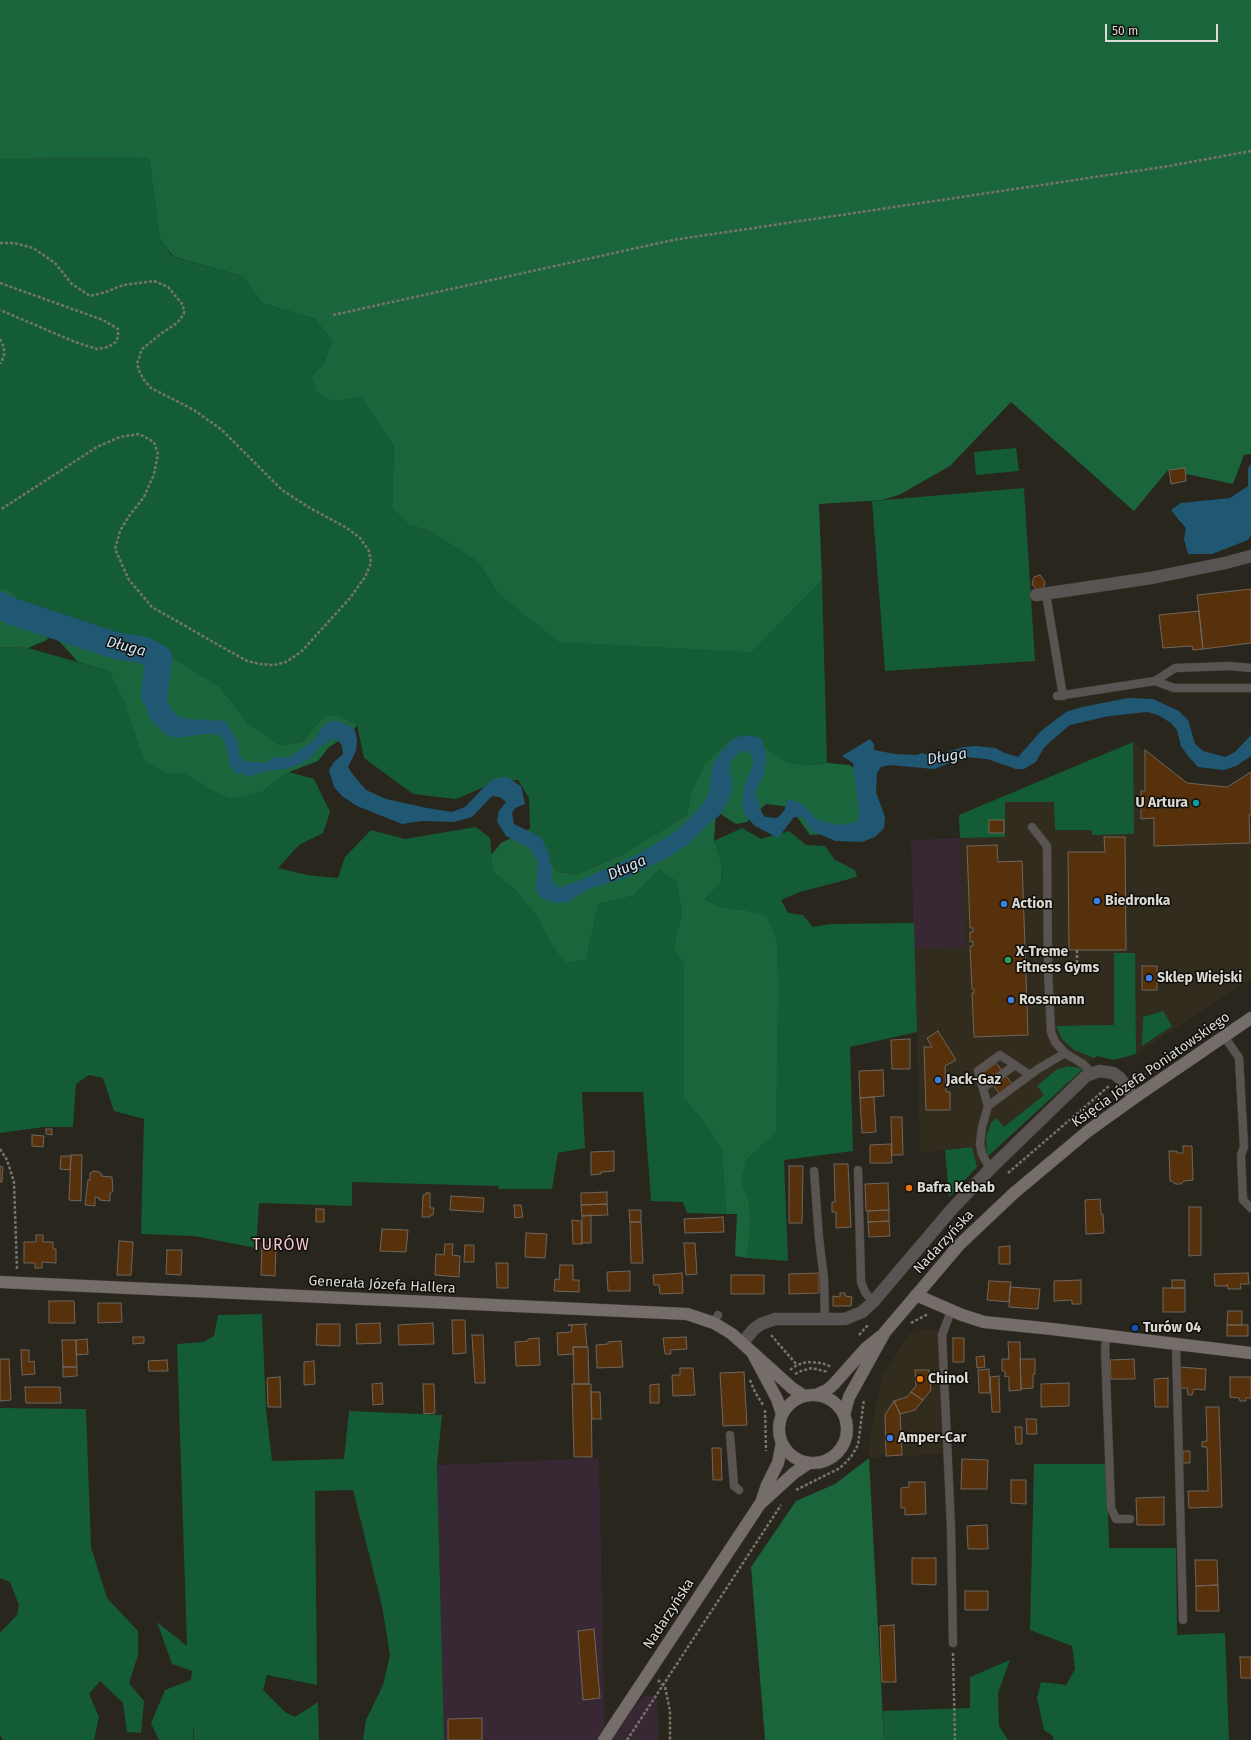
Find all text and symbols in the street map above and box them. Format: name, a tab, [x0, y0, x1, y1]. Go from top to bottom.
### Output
scale bar	[1107, 16, 1220, 42]
text: 50 m	[1112, 24, 1138, 38]
water label: Długa	[104, 633, 148, 661]
water label: Długa	[926, 745, 968, 769]
place label: U Artura	[1135, 795, 1188, 811]
marker: U Artura	[1191, 798, 1201, 808]
water label: Długa	[605, 852, 649, 884]
place label: Biedronka	[1105, 893, 1170, 909]
place label: Action	[1012, 896, 1053, 912]
marker: Biedronka	[1092, 896, 1102, 906]
marker: Action	[999, 899, 1009, 909]
place label: X-Treme Fitness Gyms	[1016, 944, 1099, 976]
marker: X-Treme Fitness Gyms	[1003, 955, 1013, 965]
place label: Sklep Wiejski	[1157, 970, 1242, 986]
marker: Sklep Wiejski	[1144, 973, 1154, 983]
place label: Rossmann	[1019, 992, 1085, 1008]
marker: Rossmann	[1006, 995, 1016, 1005]
street label: Księcia Józefa Poniatowskiego	[1069, 1009, 1233, 1131]
place label: Jack-Gaz	[946, 1072, 1001, 1088]
marker: Jack-Gaz	[933, 1075, 943, 1085]
place label: Bafra Kebab	[917, 1180, 995, 1196]
marker: Bafra Kebab	[904, 1183, 914, 1193]
street label: Nadarzyńska	[910, 1207, 978, 1277]
district label: TURÓW	[252, 1236, 310, 1256]
street label: Generała Józefa Hallera	[308, 1273, 456, 1297]
place label: Turów 04	[1143, 1320, 1201, 1336]
marker: Turów 04	[1130, 1323, 1140, 1333]
place label: Chinol	[928, 1371, 968, 1387]
marker: Chinol	[915, 1374, 925, 1384]
place label: Amper-Car	[898, 1430, 966, 1446]
marker: Amper-Car	[885, 1433, 895, 1443]
street label: Nadarzyńska	[640, 1576, 698, 1652]

